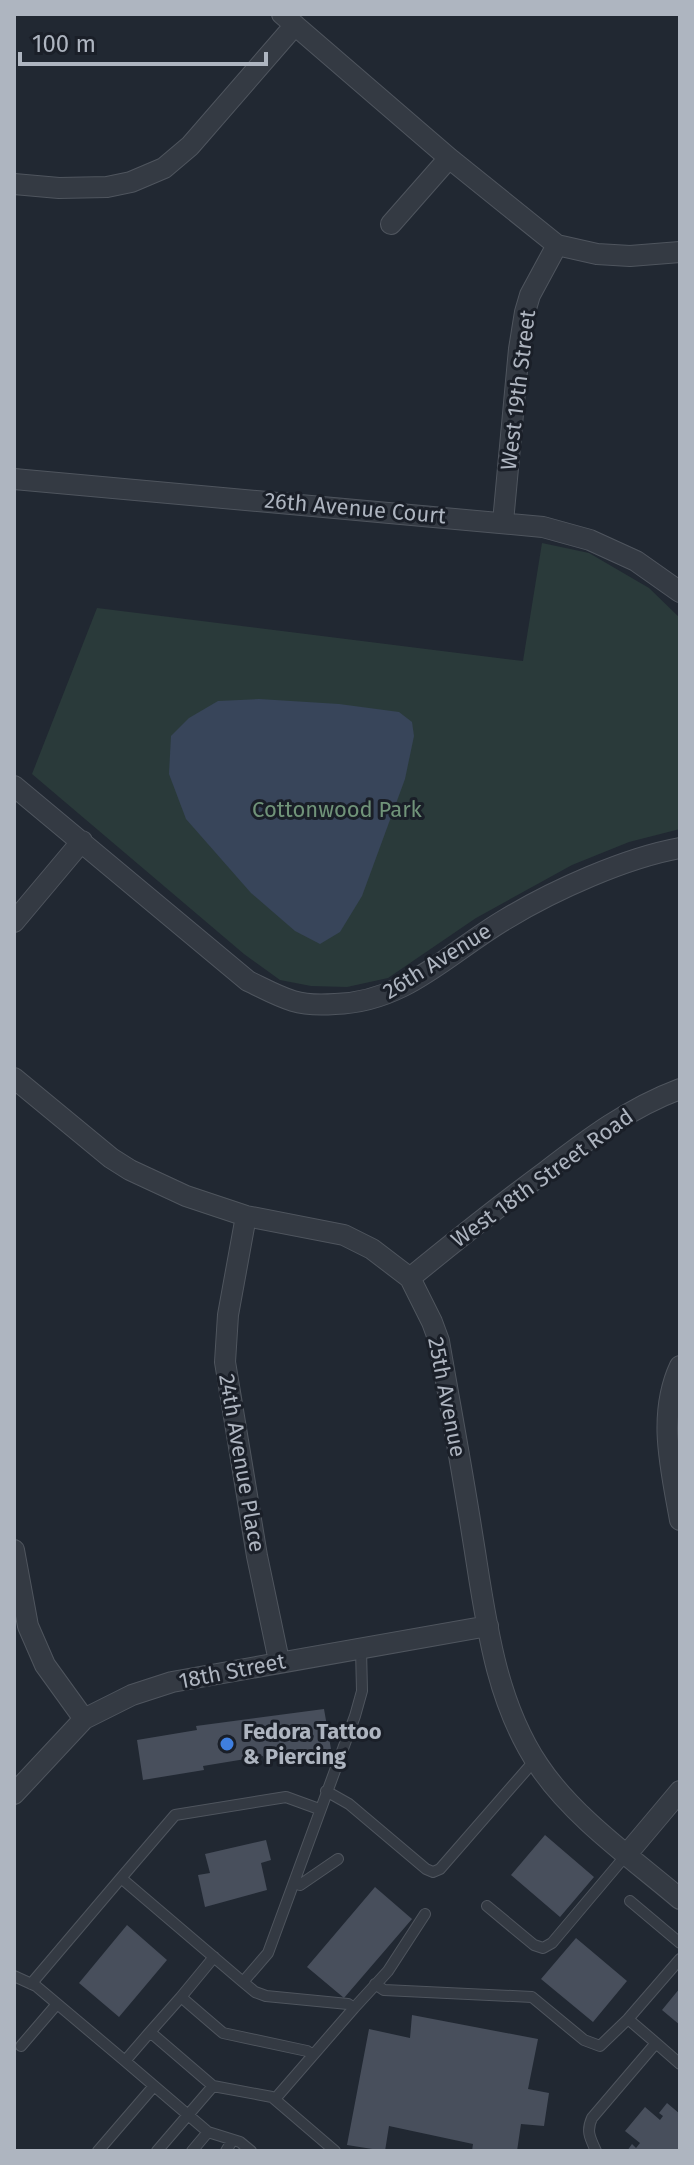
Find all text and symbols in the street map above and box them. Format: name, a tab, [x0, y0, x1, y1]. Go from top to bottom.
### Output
scale bar	[20, 16, 266, 66]
text: 100 m	[32, 30, 96, 58]
street label: West 19th Street	[495, 308, 541, 472]
street label: 26th Avenue Court	[263, 487, 447, 529]
park label: Cottonwood Park	[252, 796, 423, 823]
street label: 26th Avenue	[378, 917, 496, 1005]
street label: West 18th Street Road	[446, 1103, 638, 1253]
street label: 25th Avenue	[422, 1335, 472, 1459]
street label: 24th Avenue Place	[213, 1372, 271, 1554]
street label: 18th Street	[176, 1647, 288, 1695]
place label: Fedora Tattoo & Piercing	[243, 1718, 382, 1770]
marker: Fedora Tattoo & Piercing	[218, 1735, 236, 1753]

